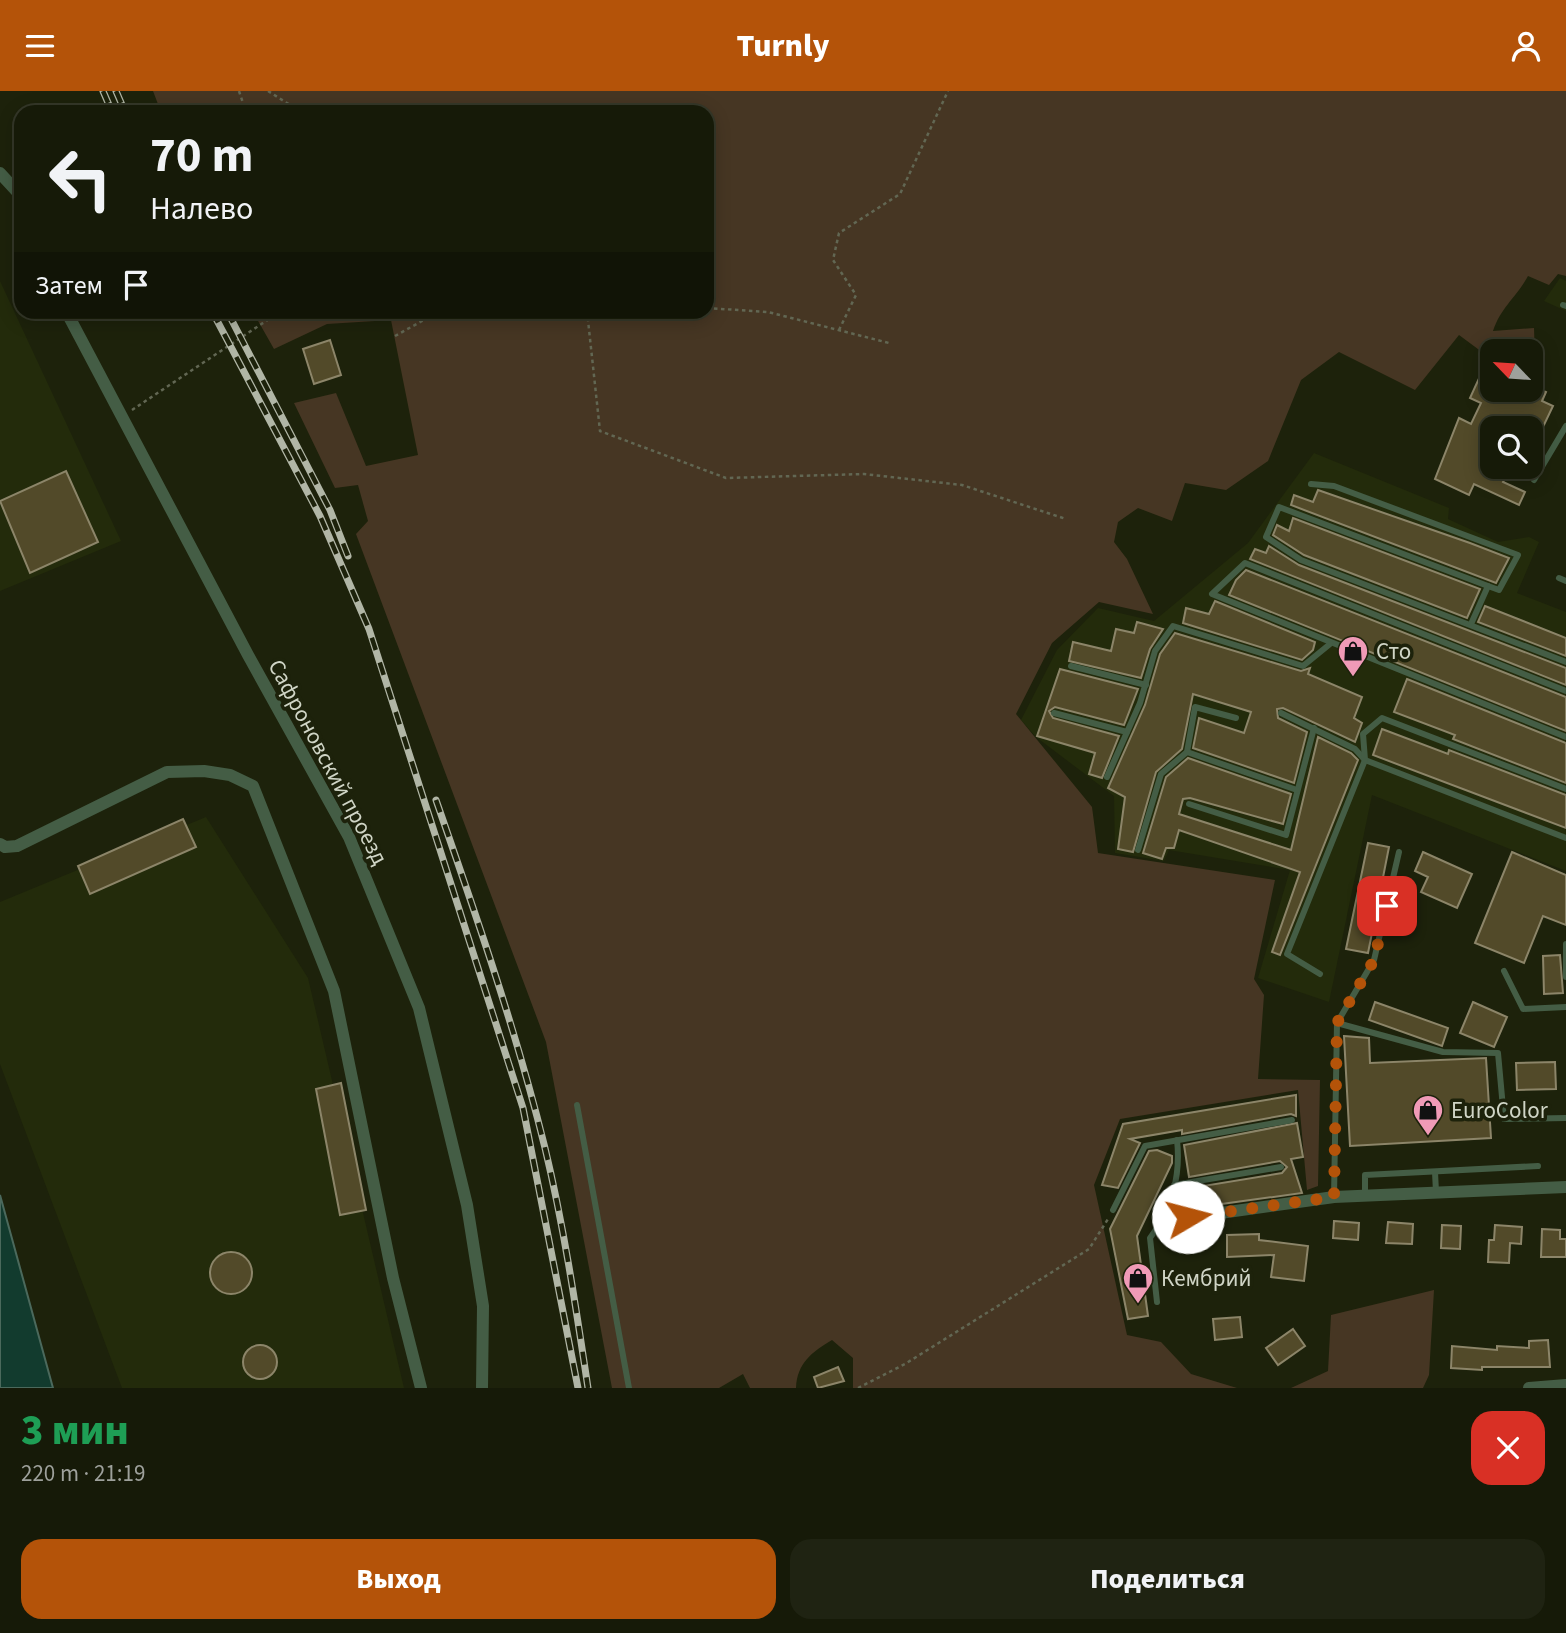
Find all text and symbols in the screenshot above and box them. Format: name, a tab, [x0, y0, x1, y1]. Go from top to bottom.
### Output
text: Turnly	[737, 23, 829, 69]
icon: menu	[21, 27, 59, 65]
icon: person	[1507, 27, 1545, 65]
text: 70 m	[150, 121, 254, 191]
icon: left	[35, 133, 126, 224]
text: Налево	[150, 186, 253, 232]
icon: arrive	[117, 266, 155, 304]
text: Затем	[35, 267, 103, 304]
north arrow	[1480, 339, 1544, 403]
map controls	[1480, 339, 1543, 479]
button: search	[1480, 416, 1543, 479]
shop icon: Сто	[1336, 634, 1370, 678]
place label: Сто	[1376, 635, 1411, 668]
street label: Сафроновский проезд	[260, 653, 396, 871]
pin	[1357, 876, 1417, 936]
icon: arrive	[1368, 887, 1406, 925]
shop icon: EuroColor	[1411, 1093, 1445, 1137]
place label: EuroColor	[1451, 1094, 1549, 1127]
position arrow	[1151, 1180, 1225, 1254]
shop icon: Кембрий	[1121, 1261, 1155, 1305]
place label: Кембрий	[1161, 1262, 1251, 1295]
text: 3 мин	[21, 1401, 129, 1461]
button: close	[1471, 1411, 1545, 1485]
text: 220 m · 21:19	[21, 1457, 145, 1490]
button: Выход	[21, 1539, 776, 1619]
button: Поделиться	[790, 1539, 1545, 1619]

